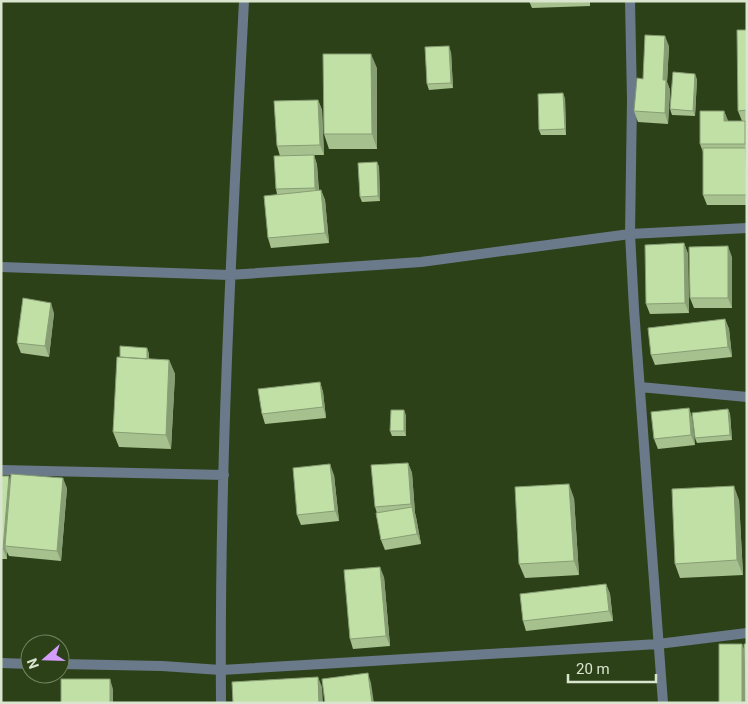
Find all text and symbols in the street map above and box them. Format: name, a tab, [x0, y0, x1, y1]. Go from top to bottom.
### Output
north arrow	[20, 634, 70, 684]
scale bar	[568, 652, 656, 684]
text: N	[24, 656, 42, 671]
text: 20 m	[576, 660, 610, 678]

